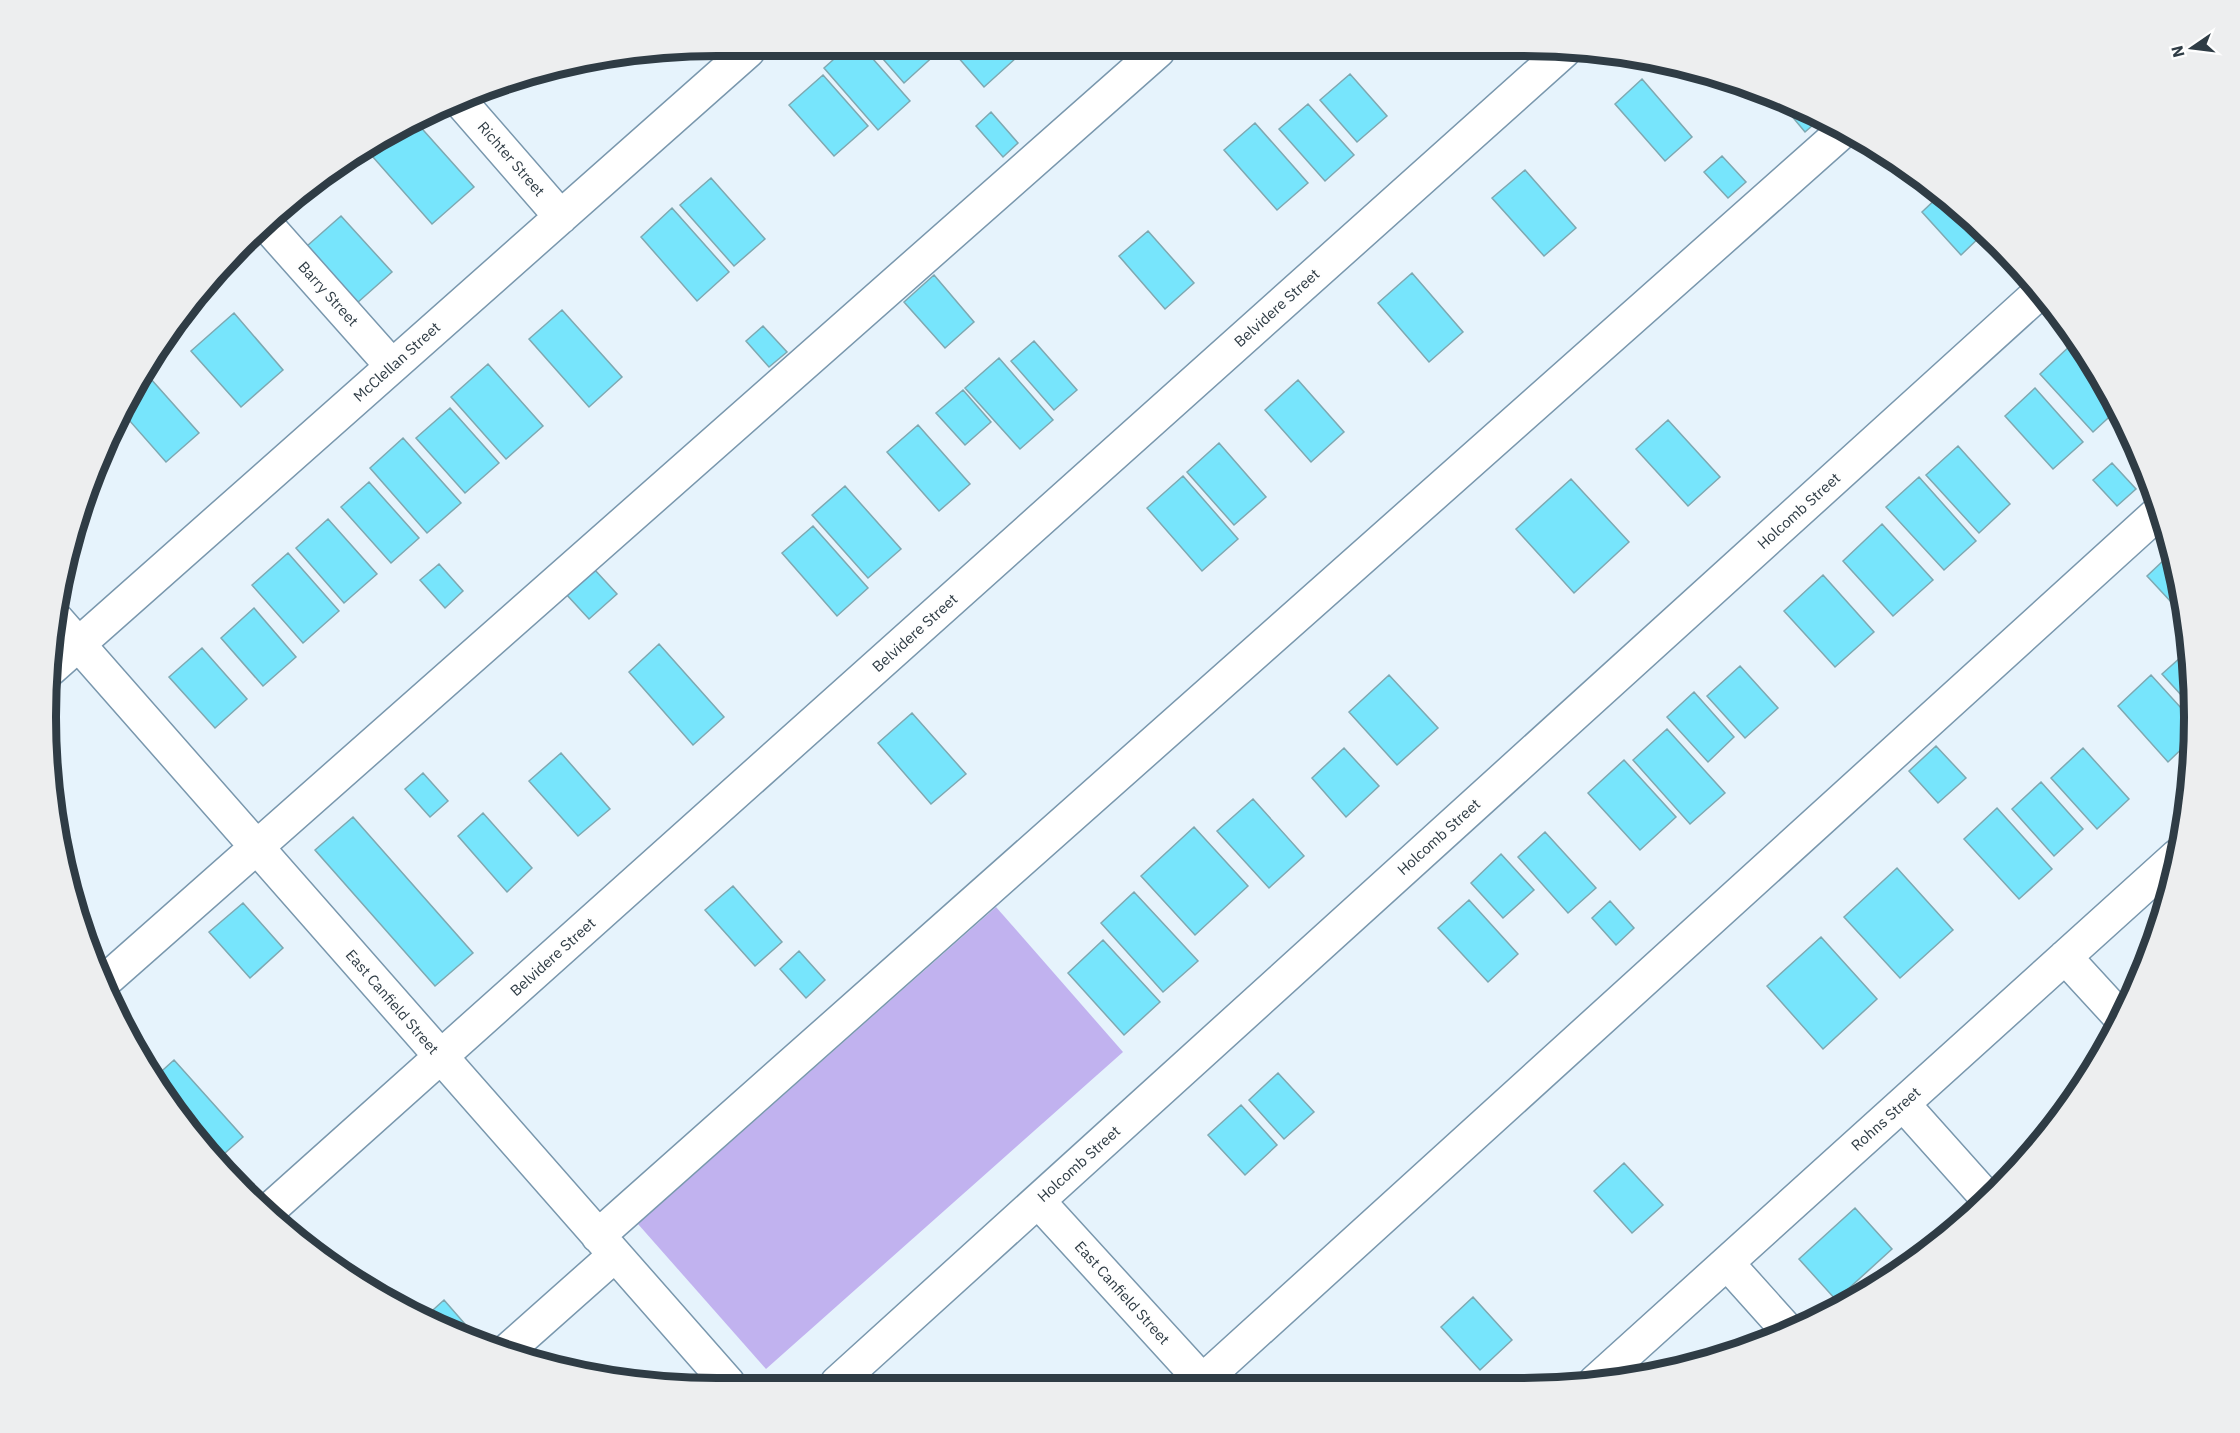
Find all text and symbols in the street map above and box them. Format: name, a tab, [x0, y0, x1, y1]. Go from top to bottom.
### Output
north arrow	[2162, 18, 2222, 78]
text: N	[2166, 44, 2189, 60]
street label: Richter Street	[474, 117, 549, 200]
street label: Barry Street	[294, 257, 363, 330]
street label: Belvidere Street	[1230, 264, 1323, 351]
street label: McClellan Street	[349, 318, 444, 406]
street label: Holcomb Street	[1753, 468, 1844, 553]
street label: Belvidere Street	[868, 589, 961, 676]
street label: Holcomb Street	[1393, 794, 1484, 879]
street label: Belvidere Street	[506, 913, 599, 1000]
street label: East Canfield Street	[342, 945, 443, 1058]
street label: Rohns Street	[1847, 1083, 1924, 1155]
street label: Holcomb Street	[1033, 1121, 1124, 1206]
street label: East Canfield Street	[1071, 1237, 1174, 1348]

